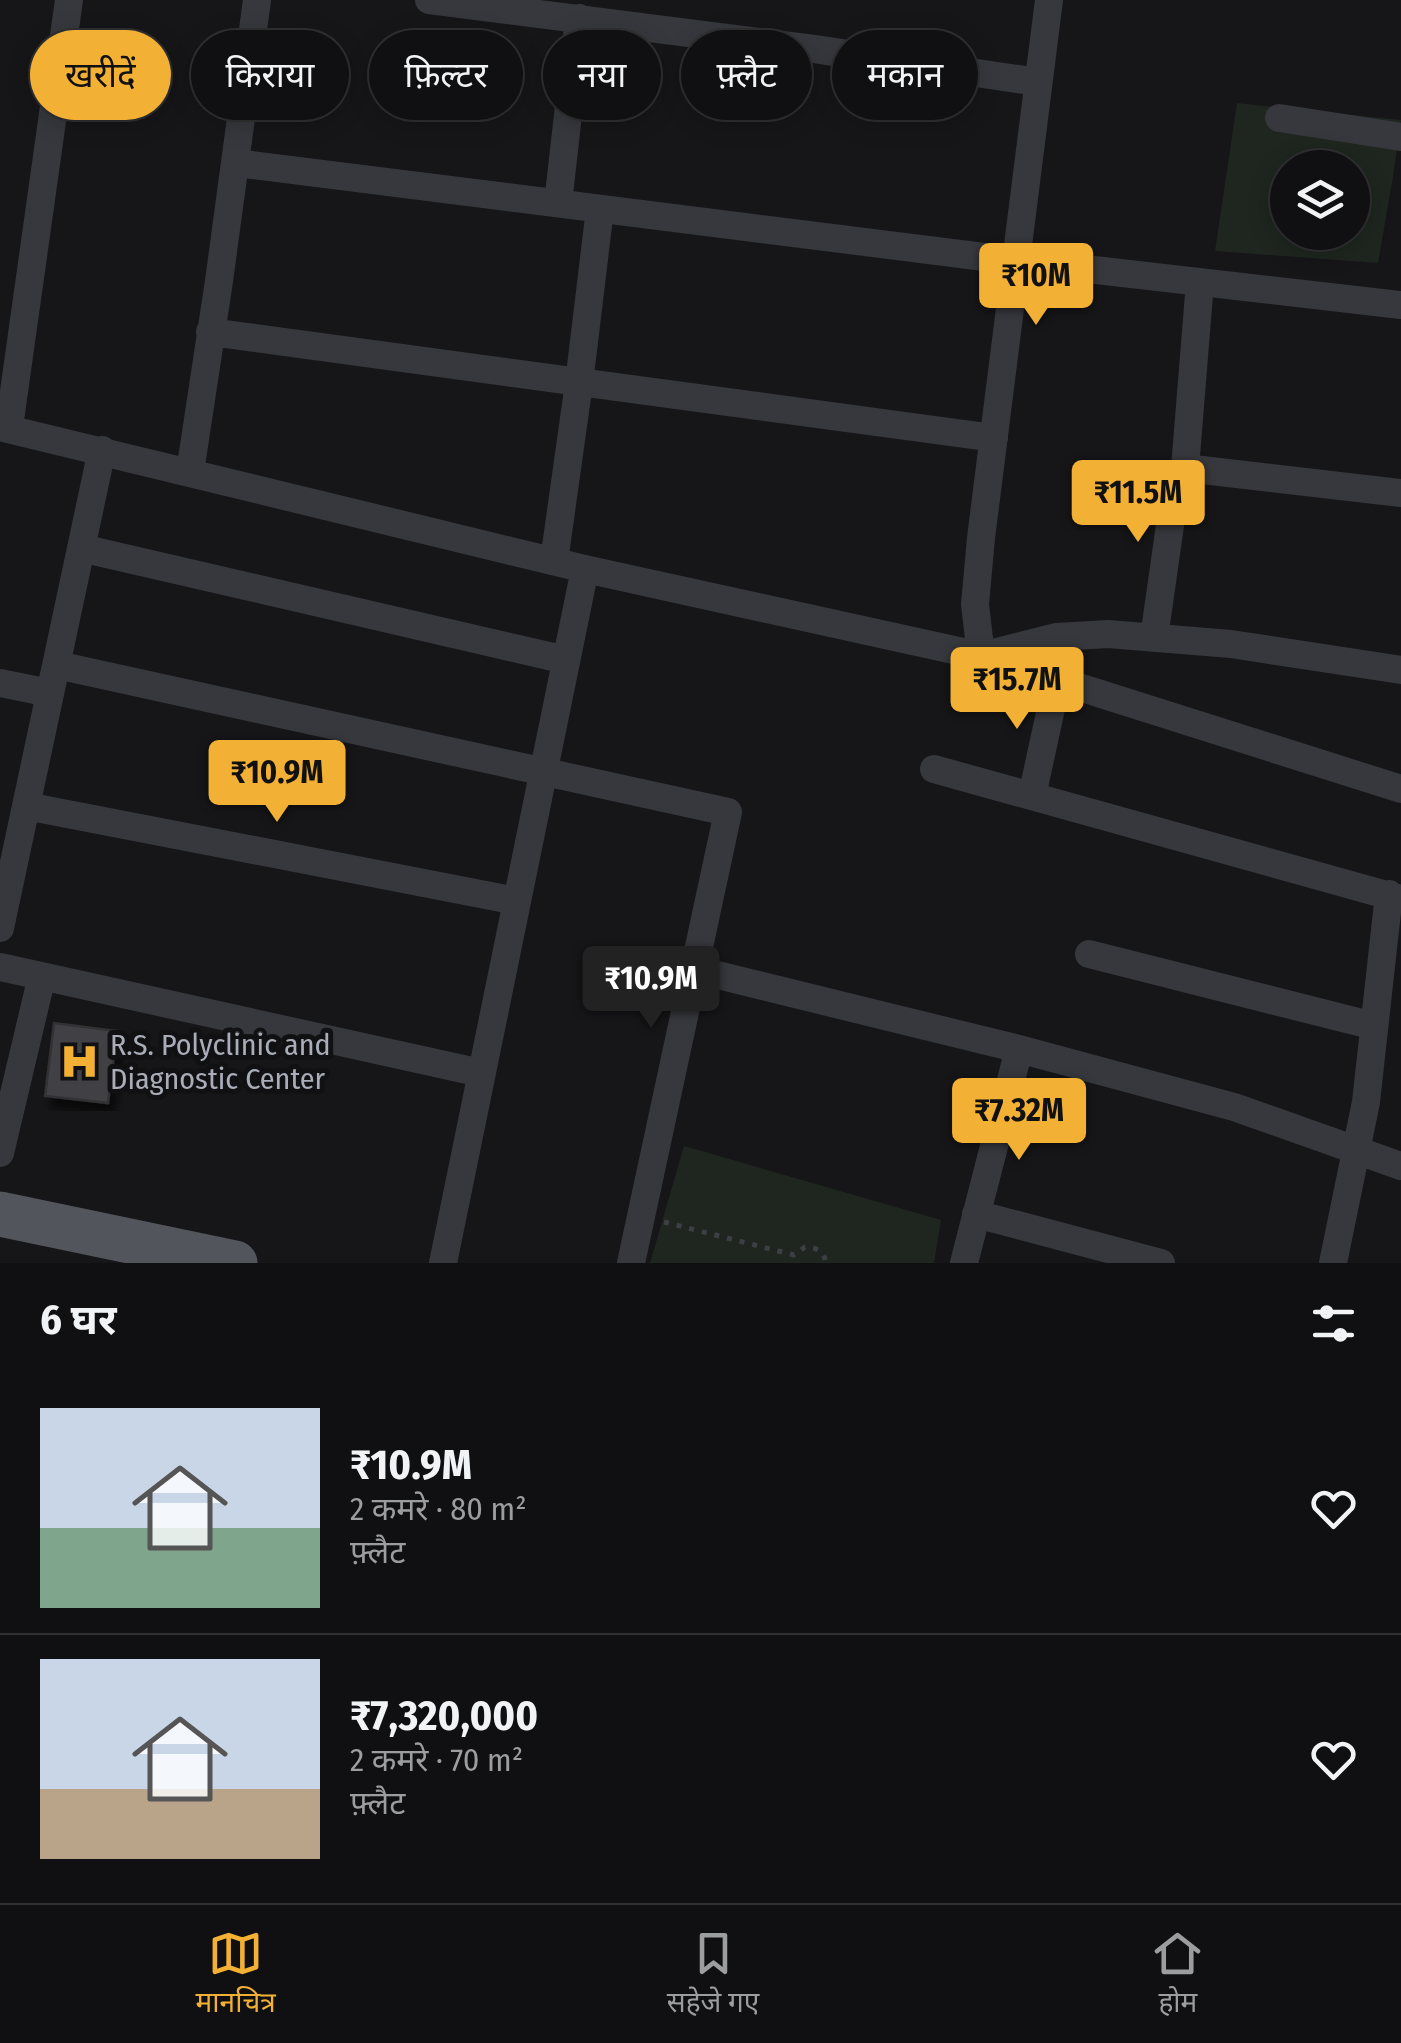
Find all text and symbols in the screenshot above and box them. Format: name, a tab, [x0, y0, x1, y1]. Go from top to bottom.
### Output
chip: खरीदें	[30, 30, 171, 120]
chip: किराया	[191, 30, 349, 120]
chip: फ़िल्टर	[369, 30, 523, 120]
chip: नया	[543, 30, 661, 120]
chip: फ़्लैट	[681, 30, 812, 120]
chip: मकान	[832, 30, 978, 120]
map controls	[1270, 150, 1370, 250]
button: layers	[1270, 150, 1370, 250]
pin: ₹10M	[977, 243, 1095, 328]
text: ₹10M	[1001, 256, 1071, 294]
pin: ₹11.5M	[1057, 460, 1219, 545]
text: ₹11.5M	[1094, 473, 1182, 511]
pin: ₹15.7M	[936, 647, 1098, 732]
text: ₹15.7M	[973, 660, 1061, 698]
pin: ₹10.9M	[196, 740, 358, 825]
text: ₹10.9M	[231, 753, 323, 791]
pin: ₹10.9M	[570, 946, 732, 1031]
text: ₹10.9M	[605, 959, 697, 997]
place label: R.S. Polyclinic and Diagnostic Center	[110, 1027, 331, 1097]
hospital icon: R.S. Polyclinic and Diagnostic Center	[59, 1041, 101, 1083]
pin: ₹7.32M	[938, 1078, 1100, 1163]
text: ₹7.32M	[974, 1091, 1064, 1129]
text: 6 घर	[40, 1295, 116, 1345]
icon: filters	[1306, 1296, 1361, 1351]
text: ₹10.9M	[350, 1440, 472, 1490]
icon: home	[120, 1448, 240, 1568]
icon: heart	[1306, 1481, 1361, 1536]
text: 2 कमरे · 80 m²	[350, 1490, 526, 1528]
text: फ़्लैट	[350, 1533, 405, 1571]
text: ₹7,320,000	[350, 1691, 538, 1741]
icon: home	[120, 1699, 240, 1819]
icon: heart	[1306, 1732, 1361, 1787]
text: 2 कमरे · 70 m²	[350, 1741, 523, 1779]
text: फ़्लैट	[350, 1784, 405, 1822]
tab: मानचित्र	[196, 1926, 276, 2023]
tab: सहेजे गए	[667, 1926, 759, 2023]
tab: होम	[1150, 1926, 1205, 2023]

